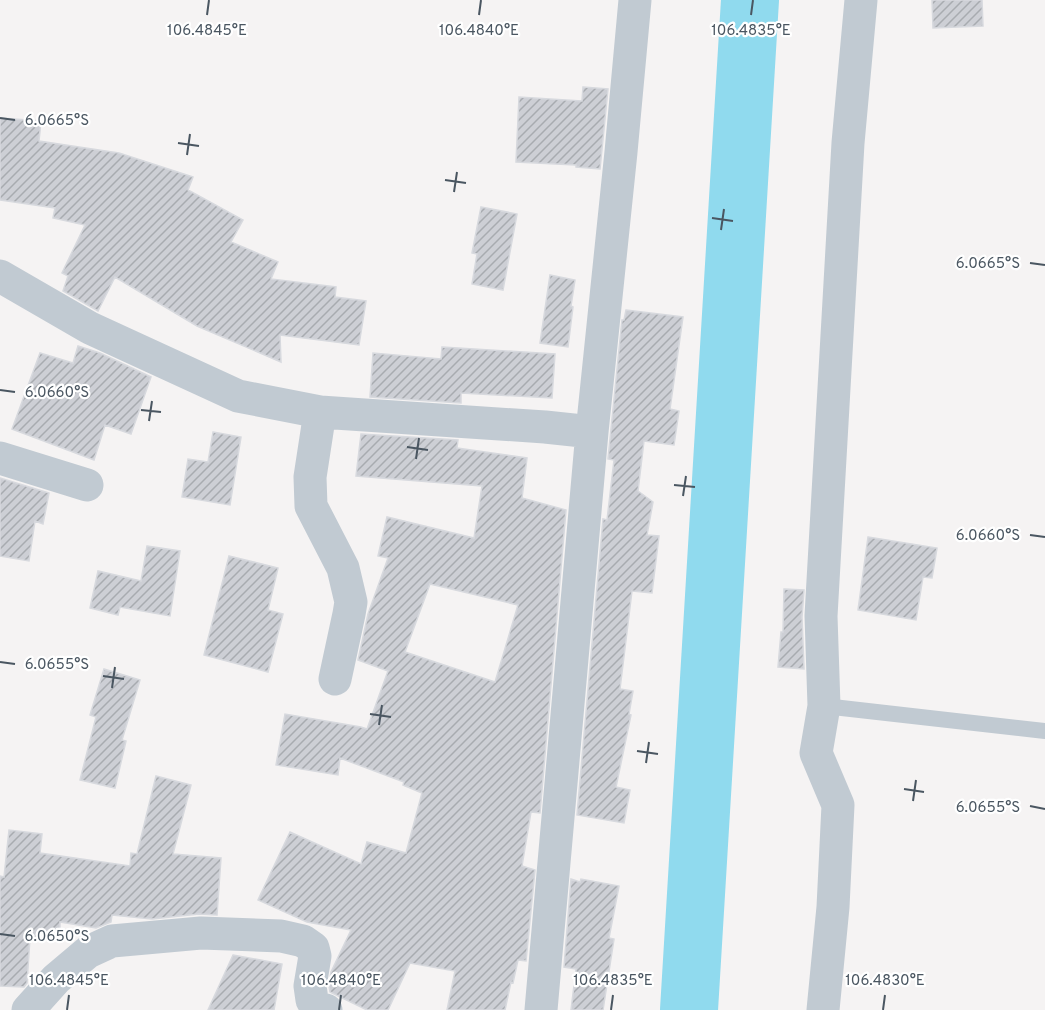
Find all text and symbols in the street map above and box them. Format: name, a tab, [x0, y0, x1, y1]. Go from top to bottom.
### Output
text: 106.4845°E	[167, 22, 247, 41]
text: 106.4840°E	[439, 22, 519, 41]
text: 106.4835°E	[711, 22, 791, 41]
text: 6.0665°S	[25, 112, 89, 131]
text: 6.0665°S	[956, 255, 1020, 274]
text: 6.0660°S	[25, 384, 89, 403]
text: 6.0660°S	[956, 527, 1020, 546]
text: 6.0655°S	[25, 656, 89, 675]
text: 6.0655°S	[956, 799, 1020, 818]
text: 6.0650°S	[25, 928, 89, 947]
text: 106.4845°E	[29, 972, 109, 991]
text: 106.4840°E	[301, 972, 381, 991]
text: 106.4835°E	[573, 972, 653, 991]
text: 106.4830°E	[845, 972, 925, 991]

